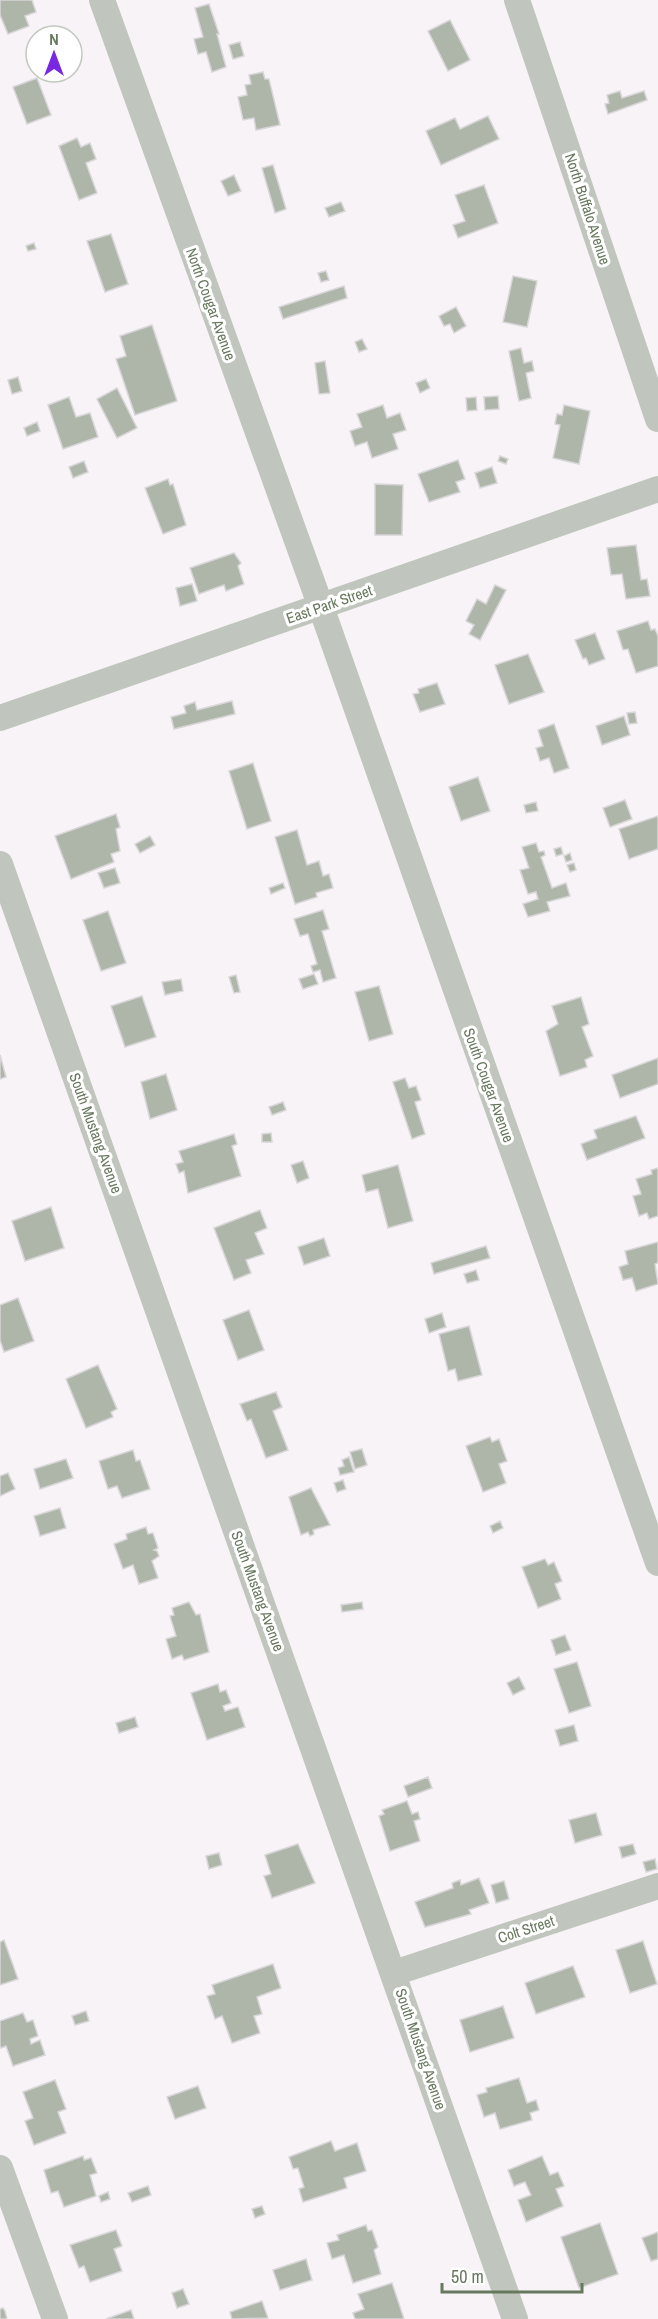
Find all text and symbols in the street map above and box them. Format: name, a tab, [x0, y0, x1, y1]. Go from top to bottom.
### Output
north arrow	[24, 24, 84, 84]
text: N	[49, 28, 59, 50]
street label: North Buffalo Avenue	[560, 151, 616, 267]
street label: North Cougar Avenue	[181, 245, 241, 363]
street label: East Park Street	[283, 579, 375, 629]
street label: South Cougar Avenue	[459, 1025, 519, 1145]
street label: South Mustang Avenue	[64, 1070, 128, 1196]
street label: South Mustang Avenue	[226, 1528, 290, 1654]
street label: Colt Street	[495, 1910, 557, 1948]
street label: South Mustang Avenue	[390, 1986, 452, 2113]
scale bar	[442, 2256, 582, 2294]
text: 50 m	[451, 2264, 484, 2289]

